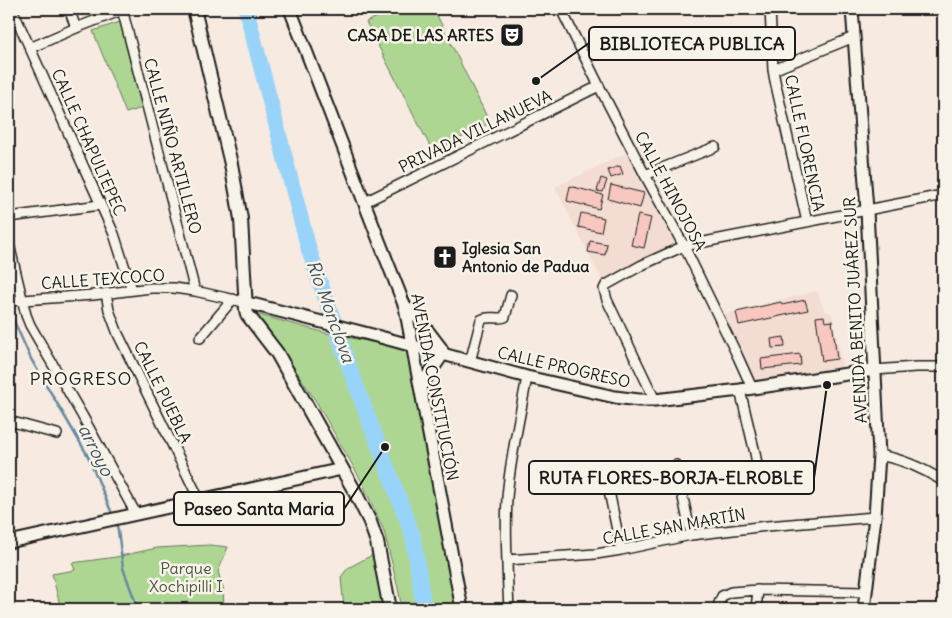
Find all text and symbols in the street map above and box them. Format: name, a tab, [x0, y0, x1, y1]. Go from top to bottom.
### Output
theatre icon: CASA DE LAS ARTES	[499, 22, 525, 48]
place label: CASA DE LAS ARTES	[347, 25, 494, 45]
callout: BIBLIOTECA PUBLICA	[589, 27, 795, 60]
text: BIBLIOTECA PUBLICA	[599, 32, 785, 55]
street label: CALLE NIÑO ARTILLERO	[140, 56, 206, 236]
street label: CALLE CHAPULTEPEC	[48, 66, 130, 218]
street label: CALLE FLORENCIA	[781, 73, 829, 213]
street label: PRIVADA VILLANUEVA	[395, 85, 555, 177]
street label: CALLE HINOJOSA	[631, 128, 711, 254]
street label: AVENIDA BENITO JUÁREZ SUR	[839, 196, 871, 424]
place label: Iglesia San Antonio de Padua	[462, 238, 589, 276]
church icon: Iglesia San Antonio de Padua	[432, 244, 458, 270]
water label: Rio Monclova	[302, 257, 361, 367]
street label: CALLE TEXCOCO	[40, 265, 166, 293]
street label: AVENIDA CONSTITUCIÓN	[407, 292, 463, 482]
street label: CALLE PUEBLA	[130, 338, 196, 446]
street label: CALLE PROGRESO	[496, 342, 632, 392]
district label: PROGRESO	[30, 367, 132, 390]
water label: arroyo	[73, 420, 119, 481]
callout: RUTA FLORES-BORJA-ELROBLE	[529, 461, 814, 494]
text: RUTA FLORES-BORJA-ELROBLE	[539, 466, 804, 489]
callout: Paseo Santa Maria	[174, 492, 344, 525]
text: Paseo Santa Maria	[184, 497, 334, 520]
street label: CALLE SAN MARTÍN	[601, 504, 747, 548]
park label: Parque Xochipilli I	[149, 558, 223, 596]

